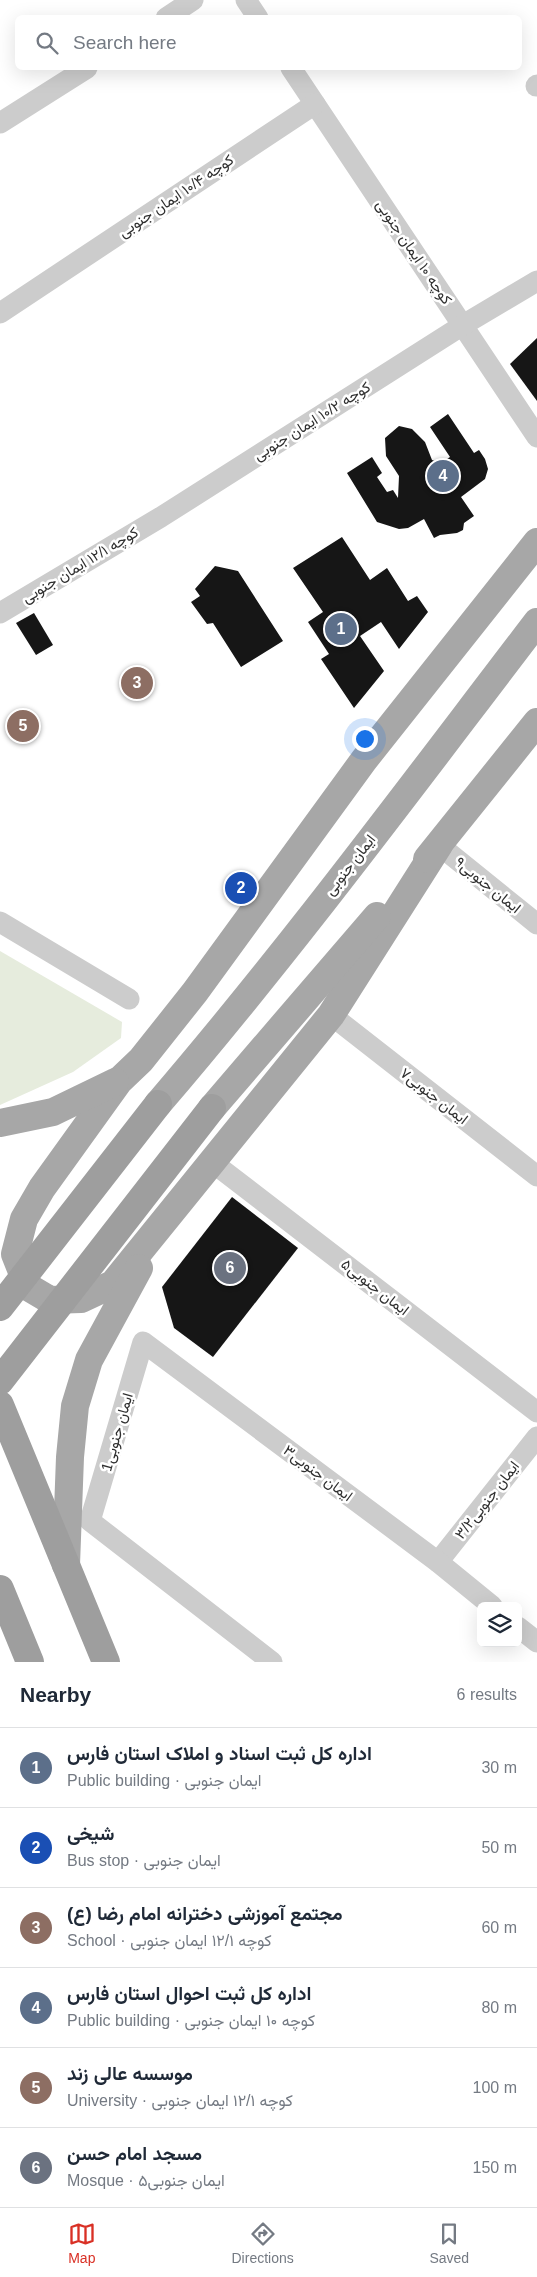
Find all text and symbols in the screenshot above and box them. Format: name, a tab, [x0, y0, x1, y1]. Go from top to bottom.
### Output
search box	[15, 15, 522, 70]
icon: search	[33, 29, 61, 57]
text: Search here	[73, 32, 177, 53]
street label: کوچه ۱۰/۴ ایمان جنوبی	[115, 151, 238, 242]
street label: کوچه ۱۰ ایمان جنوبی	[371, 196, 456, 309]
street label: کوچه ۱۰/۲ ایمان جنوبی	[250, 378, 375, 465]
pin: 4	[427, 457, 459, 495]
street label: کوچه ۱۲/۱ ایمان جنوبی	[19, 523, 142, 608]
pin: 1	[325, 610, 357, 648]
pin: 3	[121, 664, 153, 702]
pin: 5	[7, 707, 39, 745]
your location	[352, 726, 378, 752]
street label: ایمان جنوبی	[321, 831, 380, 900]
street label: ایمان جنوبی۹	[451, 853, 525, 918]
pin: 2	[225, 869, 257, 907]
street label: ایمان جنوبی۷	[396, 1064, 472, 1129]
pin: 6	[214, 1249, 246, 1287]
street label: ایمان جنوبی۵	[337, 1255, 413, 1320]
street label: 1ایمان جنوبی	[97, 1391, 138, 1474]
street label: ایمان جنوبی۳	[279, 1441, 356, 1506]
street label: ایمان جنوبی۳/۲	[451, 1457, 524, 1543]
map controls	[477, 1602, 522, 1647]
button: layers	[477, 1602, 522, 1647]
text: Nearby	[20, 1683, 91, 1706]
text: 6 results	[457, 1686, 517, 1703]
text: اداره کل ثبت اسناد و املاک استان فارس	[67, 1743, 372, 1764]
text: 1	[32, 1759, 40, 1776]
text: 30 m	[481, 1759, 517, 1776]
text: Public building · ایمان جنوبی	[67, 1772, 262, 1789]
text: شیخی	[67, 1823, 115, 1844]
text: 2	[32, 1839, 40, 1856]
text: 50 m	[481, 1839, 517, 1856]
text: Bus stop · ایمان جنوبی	[67, 1852, 221, 1869]
text: مجتمع آموزشی دخترانه امام رضا (ع)	[67, 1903, 343, 1924]
text: 3	[32, 1919, 40, 1936]
text: 60 m	[481, 1919, 517, 1936]
text: School · کوچه ۱۲/۱ ایمان جنوبی	[67, 1932, 271, 1949]
text: اداره کل ثبت احوال استان فارس	[67, 1983, 311, 2004]
text: 4	[32, 1999, 40, 2016]
text: 80 m	[481, 1999, 517, 2016]
text: Public building · کوچه ۱۰ ایمان جنوبی	[67, 2012, 315, 2029]
text: موسسه عالی زند	[67, 2063, 193, 2084]
text: 5	[32, 2079, 40, 2096]
text: 100 m	[473, 2079, 517, 2096]
text: University · کوچه ۱۲/۱ ایمان جنوبی	[67, 2092, 293, 2109]
text: مسجد امام حسن	[67, 2143, 202, 2164]
text: 6	[32, 2159, 40, 2176]
text: 150 m	[473, 2159, 517, 2176]
text: Mosque · ایمان جنوبی۵	[67, 2172, 225, 2189]
tab: Map	[68, 2220, 96, 2266]
tab: Directions	[232, 2220, 294, 2266]
tab: Saved	[429, 2220, 469, 2266]

